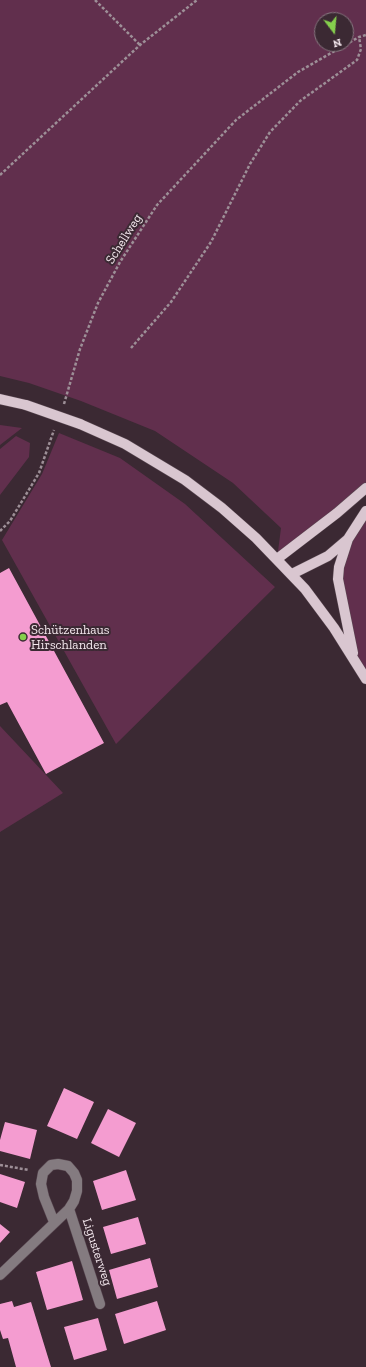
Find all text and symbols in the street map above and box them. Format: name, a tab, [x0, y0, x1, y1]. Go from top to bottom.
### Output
north arrow	[314, 12, 354, 52]
text: N	[331, 36, 343, 50]
street label: Schellweg	[103, 211, 145, 267]
place label: Schützenhaus Hirschlanden	[31, 622, 109, 653]
marker: Schützenhaus Hirschlanden	[18, 632, 28, 642]
street label: Ligusterweg	[79, 1216, 115, 1288]

